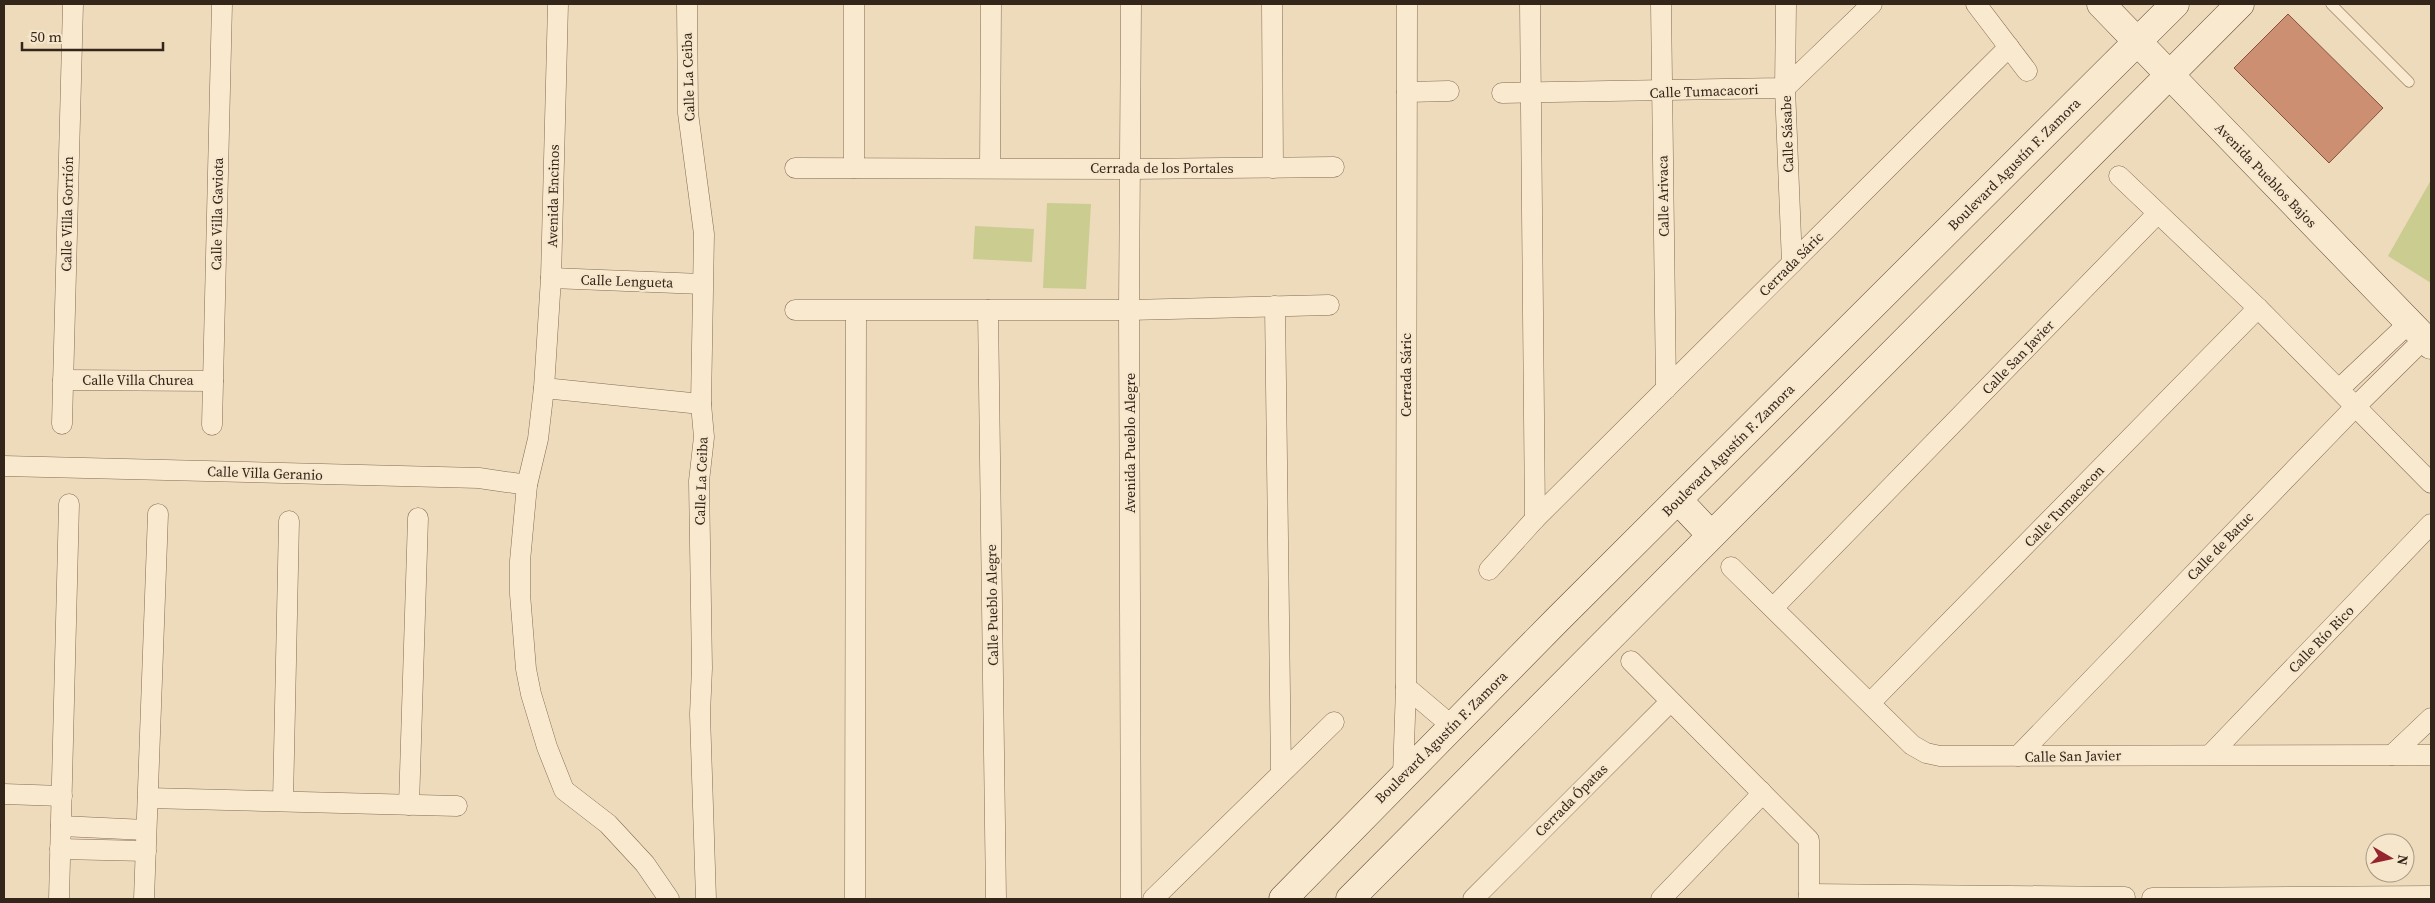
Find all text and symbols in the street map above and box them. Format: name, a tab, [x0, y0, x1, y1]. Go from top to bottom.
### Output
scale bar	[22, 20, 164, 52]
text: 50 m	[30, 26, 62, 47]
street label: Calle La Ceiba	[676, 31, 700, 122]
street label: Calle Tumacacori	[1649, 79, 1759, 103]
street label: Boulevard Agustín F. Zamora	[1943, 93, 2085, 235]
street label: Calle Sásabe	[1776, 95, 1798, 173]
street label: Avenida Pueblos Bajos	[2210, 118, 2322, 232]
street label: Avenida Encinos	[542, 144, 564, 248]
street label: Calle Arivaca	[1652, 154, 1674, 237]
street label: Calle Villa Gorrión	[56, 156, 78, 272]
street label: Calle Villa Gaviota	[206, 157, 228, 271]
street label: Cerrada de los Portales	[1090, 158, 1234, 178]
street label: Cerrada Sáric	[1754, 227, 1828, 301]
street label: Calle Lengueta	[580, 269, 675, 293]
street label: Calle San Javier	[1977, 315, 2059, 399]
street label: Cerrada Sáric	[1396, 333, 1416, 417]
street label: Calle Villa Churea	[82, 370, 195, 390]
street label: Avenida Pueblo Alegre	[1120, 373, 1140, 513]
street label: Boulevard Agustín F. Zamora	[1657, 379, 1799, 521]
street label: Calle La Ceiba	[689, 435, 713, 526]
street label: Calle Tumacacon	[2019, 460, 2109, 552]
street label: Calle Villa Geranio	[207, 461, 324, 485]
street label: Calle de Batuc	[2182, 507, 2258, 585]
street label: Calle Pueblo Alegre	[981, 544, 1003, 666]
street label: Calle Río Rico	[2284, 601, 2359, 677]
street label: Boulevard Agustín F. Zamora	[1370, 666, 1512, 808]
street label: Calle San Javier	[2024, 745, 2122, 767]
street label: Cerrada Ópatas	[1530, 759, 1612, 841]
north arrow	[2365, 833, 2415, 883]
text: N	[2392, 853, 2414, 867]

